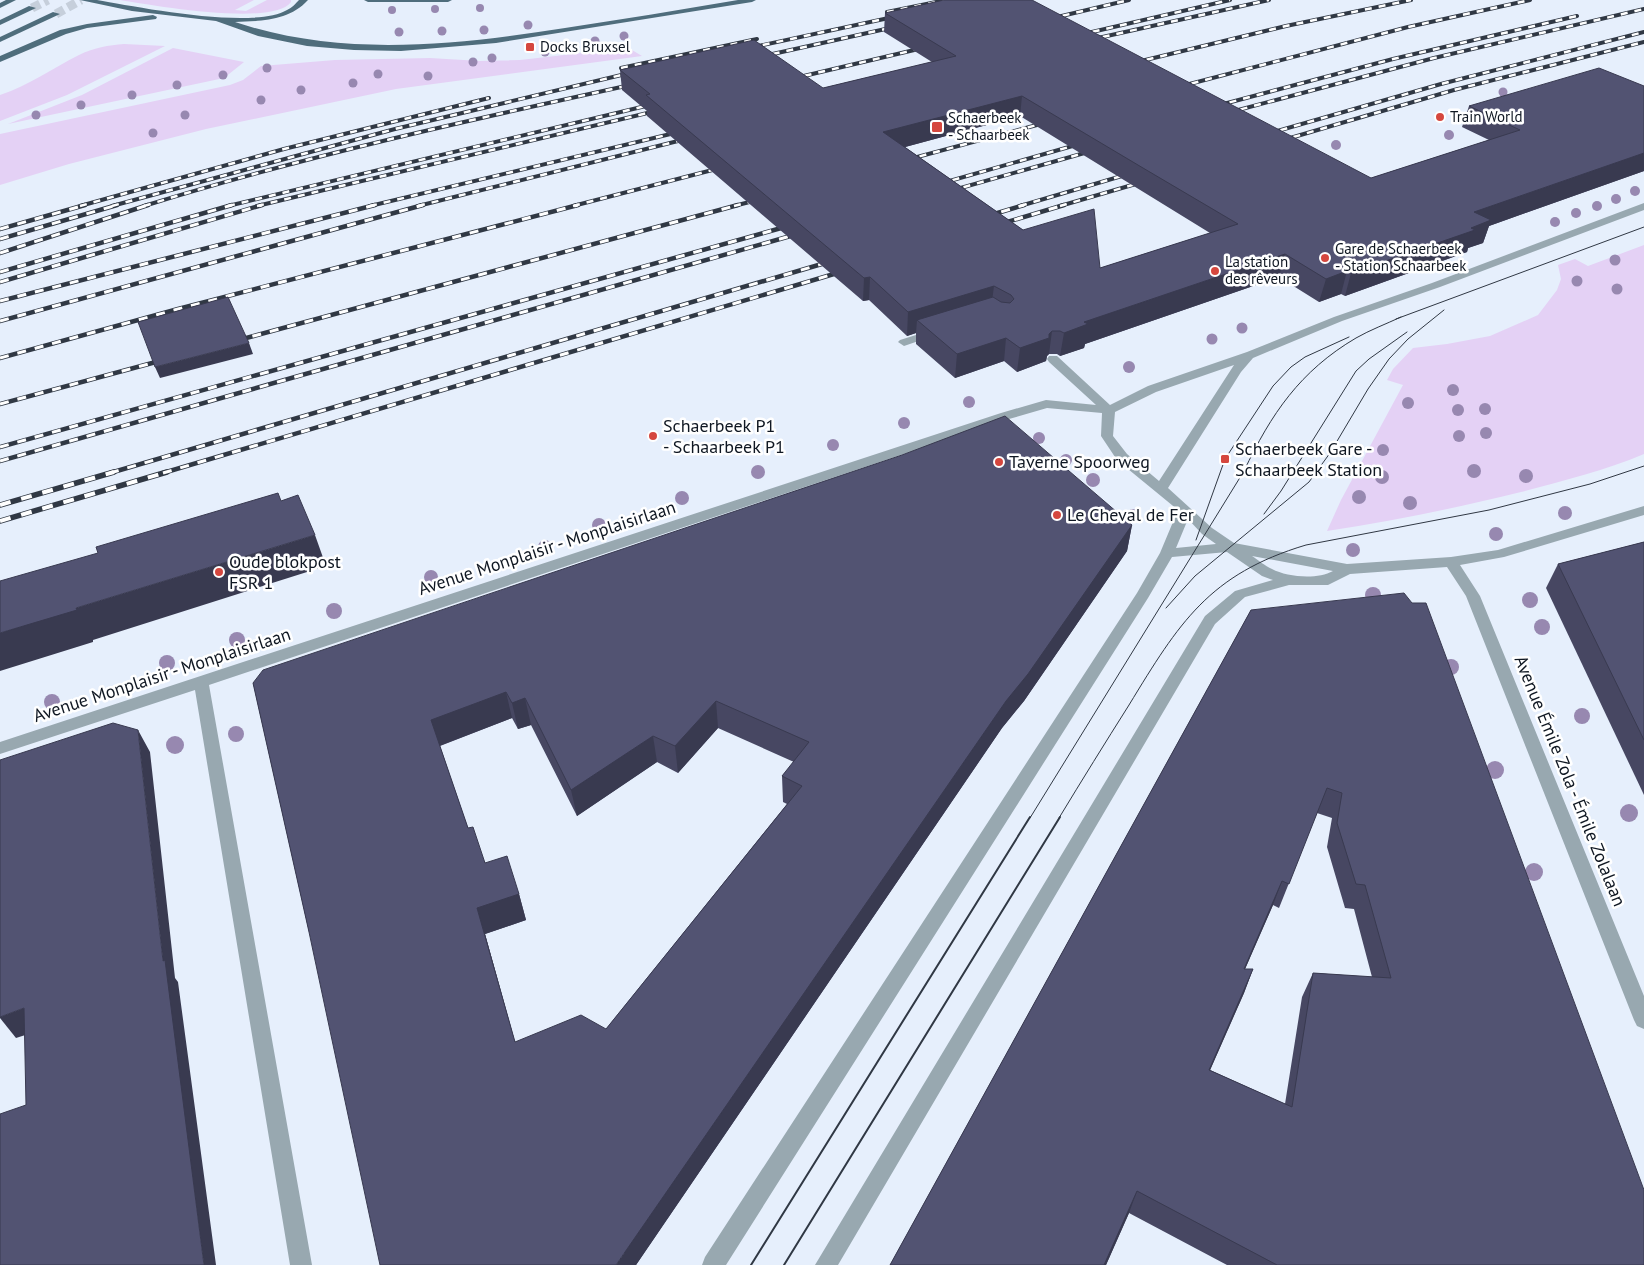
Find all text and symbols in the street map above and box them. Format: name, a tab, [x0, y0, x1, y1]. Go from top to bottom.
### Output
place label: Docks Bruxsel	[540, 37, 631, 56]
marker: Docks Bruxsel	[524, 41, 536, 53]
place label: Train World	[1450, 107, 1523, 126]
place label: Schaerbeek - Schaarbeek	[948, 108, 1030, 144]
marker: Train World	[1434, 111, 1446, 123]
marker: Schaerbeek - Schaarbeek	[930, 120, 944, 134]
place label: Gare de Schaerbeek - Station Schaarbeek	[1335, 239, 1467, 275]
place label: La station des rêveurs	[1225, 252, 1298, 288]
marker: Gare de Schaerbeek - Station Schaarbeek	[1319, 252, 1331, 264]
marker: La station des rêveurs	[1209, 265, 1221, 277]
place label: Schaerbeek P1 - Schaarbeek P1	[663, 414, 785, 458]
marker: Schaerbeek P1 - Schaarbeek P1	[647, 430, 659, 442]
place label: Schaerbeek Gare - Schaarbeek Station	[1235, 437, 1382, 481]
place label: Taverne Spoorweg	[1009, 450, 1150, 473]
marker: Schaerbeek Gare - Schaarbeek Station	[1219, 453, 1231, 465]
marker: Taverne Spoorweg	[993, 456, 1005, 468]
street label: Avenue Monplaisir - Monplaisirlaan	[415, 495, 678, 600]
place label: Le Cheval de Fer	[1067, 503, 1194, 526]
marker: Le Cheval de Fer	[1051, 509, 1063, 521]
place label: Oude blokpost FSR 1	[229, 550, 341, 594]
marker: Oude blokpost FSR 1	[213, 566, 225, 578]
street label: Avenue Monplaisir - Monplaisirlaan	[30, 622, 293, 727]
street label: Avenue Émile Zola - Émile Zolalaan	[1510, 652, 1631, 910]

